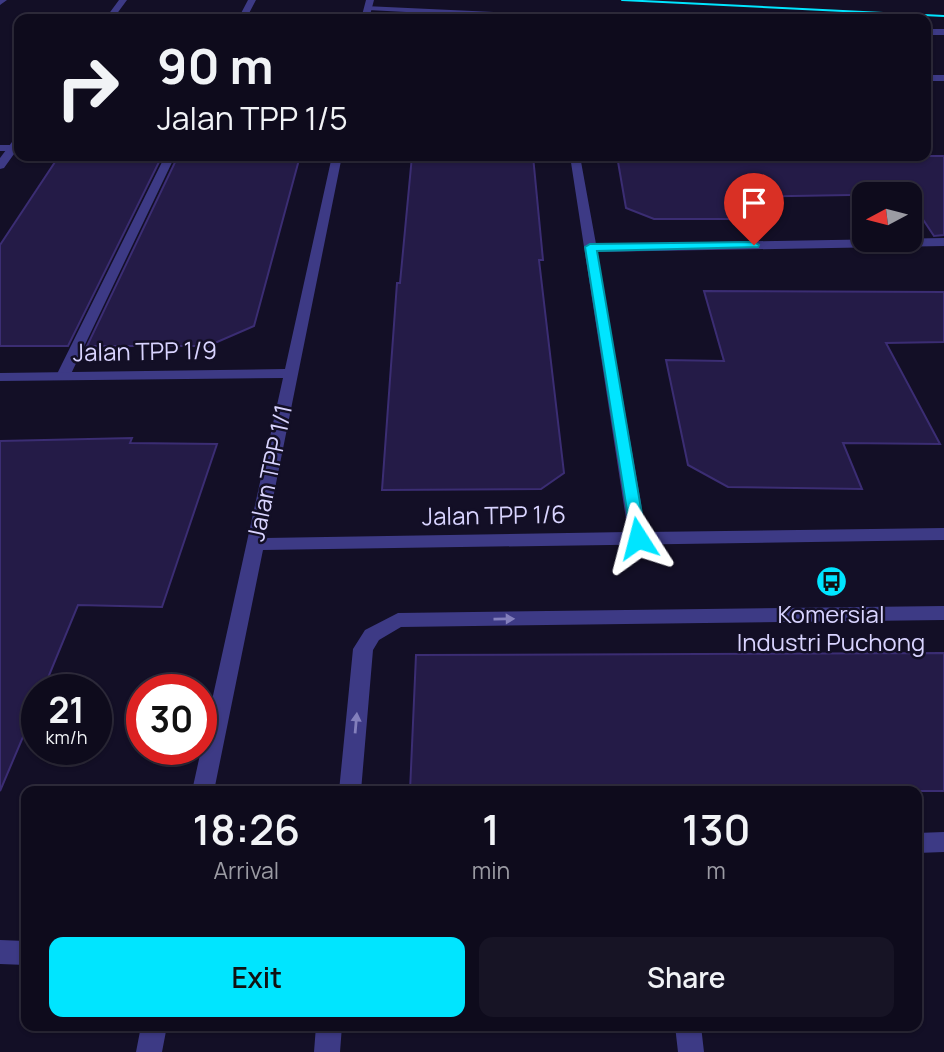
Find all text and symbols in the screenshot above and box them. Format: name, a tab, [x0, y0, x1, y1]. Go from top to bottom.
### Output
text: 90 m	[157, 32, 274, 99]
icon: right	[42, 42, 133, 133]
text: Jalan TPP 1/5	[157, 96, 348, 140]
pin	[724, 173, 784, 245]
north arrow	[852, 182, 922, 252]
map controls	[852, 182, 922, 252]
icon: arrive	[735, 184, 773, 222]
street label: Jalan TPP 1/9	[73, 333, 217, 368]
street label: Jalan TPP 1/1	[238, 401, 299, 544]
street label: Jalan TPP 1/6	[422, 497, 566, 532]
position arrow	[601, 501, 675, 575]
bus stop icon: Komersial Industri Puchong	[814, 564, 848, 598]
place label: Komersial Industri Puchong	[737, 597, 925, 658]
one-way arrow	[494, 613, 516, 625]
speed limit sign: 30	[126, 674, 217, 765]
text: 21	[48, 686, 85, 734]
one-way arrow	[351, 712, 362, 734]
text: km/h	[46, 725, 87, 749]
text: 18:26	[193, 800, 300, 858]
text: 1	[482, 800, 500, 858]
text: 130	[682, 800, 750, 858]
text: Arrival	[213, 854, 279, 886]
text: min	[472, 854, 510, 886]
text: m	[706, 854, 726, 886]
button: Exit	[49, 937, 465, 1017]
button: Share	[479, 937, 894, 1017]

